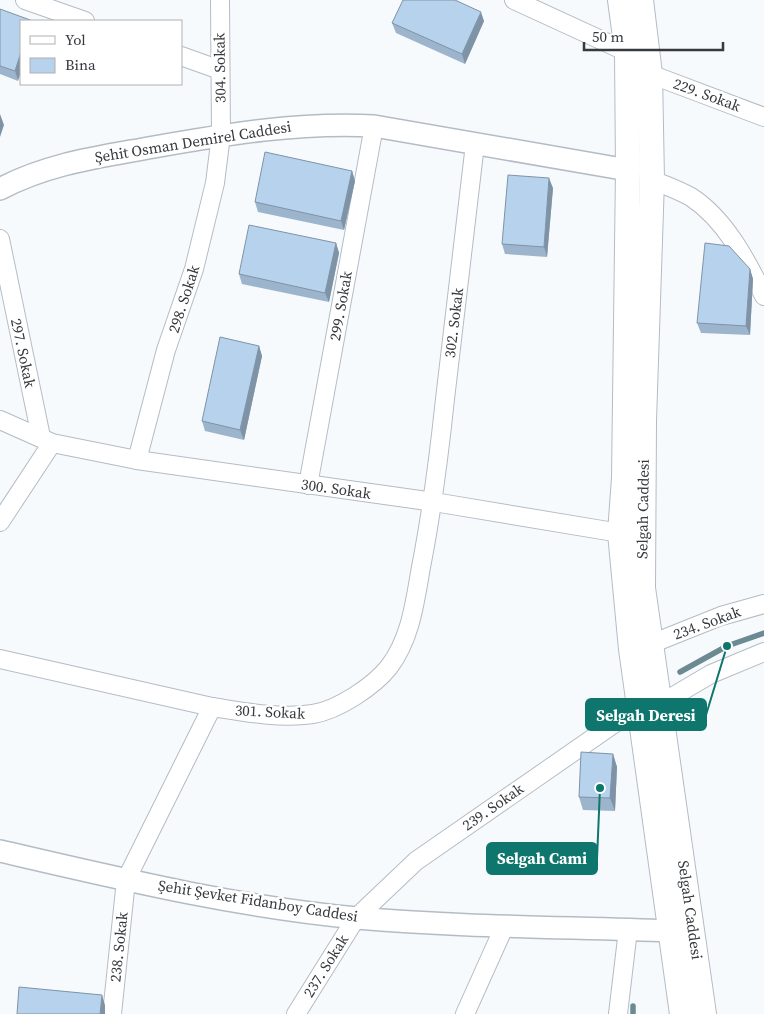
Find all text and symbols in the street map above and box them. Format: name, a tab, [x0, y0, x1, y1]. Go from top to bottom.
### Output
legend	[20, 20, 182, 85]
scale bar	[584, 20, 723, 52]
text: 50 m	[592, 26, 624, 47]
text: Yol	[65, 29, 86, 50]
street label: 304. Sokak	[208, 32, 231, 103]
text: Bina	[65, 54, 96, 75]
street label: 229. Sokak	[671, 73, 745, 117]
street label: Şehit Osman Demirel Caddesi	[93, 116, 293, 167]
street label: 298. Sokak	[163, 261, 205, 336]
street label: 299. Sokak	[324, 269, 357, 342]
street label: 302. Sokak	[439, 286, 468, 359]
street label: 297. Sokak	[6, 316, 41, 390]
street label: Selgah Caddesi	[631, 459, 654, 559]
street label: 300. Sokak	[300, 473, 373, 504]
street label: 234. Sokak	[670, 600, 744, 644]
street label: 301. Sokak	[234, 699, 306, 724]
callout: Selgah Deresi	[586, 699, 706, 730]
text: Selgah Deresi	[596, 704, 696, 726]
street label: 239. Sokak	[458, 777, 528, 835]
callout: Selgah Cami	[487, 843, 597, 874]
text: Selgah Cami	[497, 847, 587, 869]
street label: Selgah Caddesi	[673, 859, 708, 961]
street label: Şehit Şevket Fidanboy Caddesi	[157, 874, 360, 927]
street label: 238. Sokak	[104, 910, 133, 983]
street label: 237. Sokak	[298, 930, 354, 1001]

